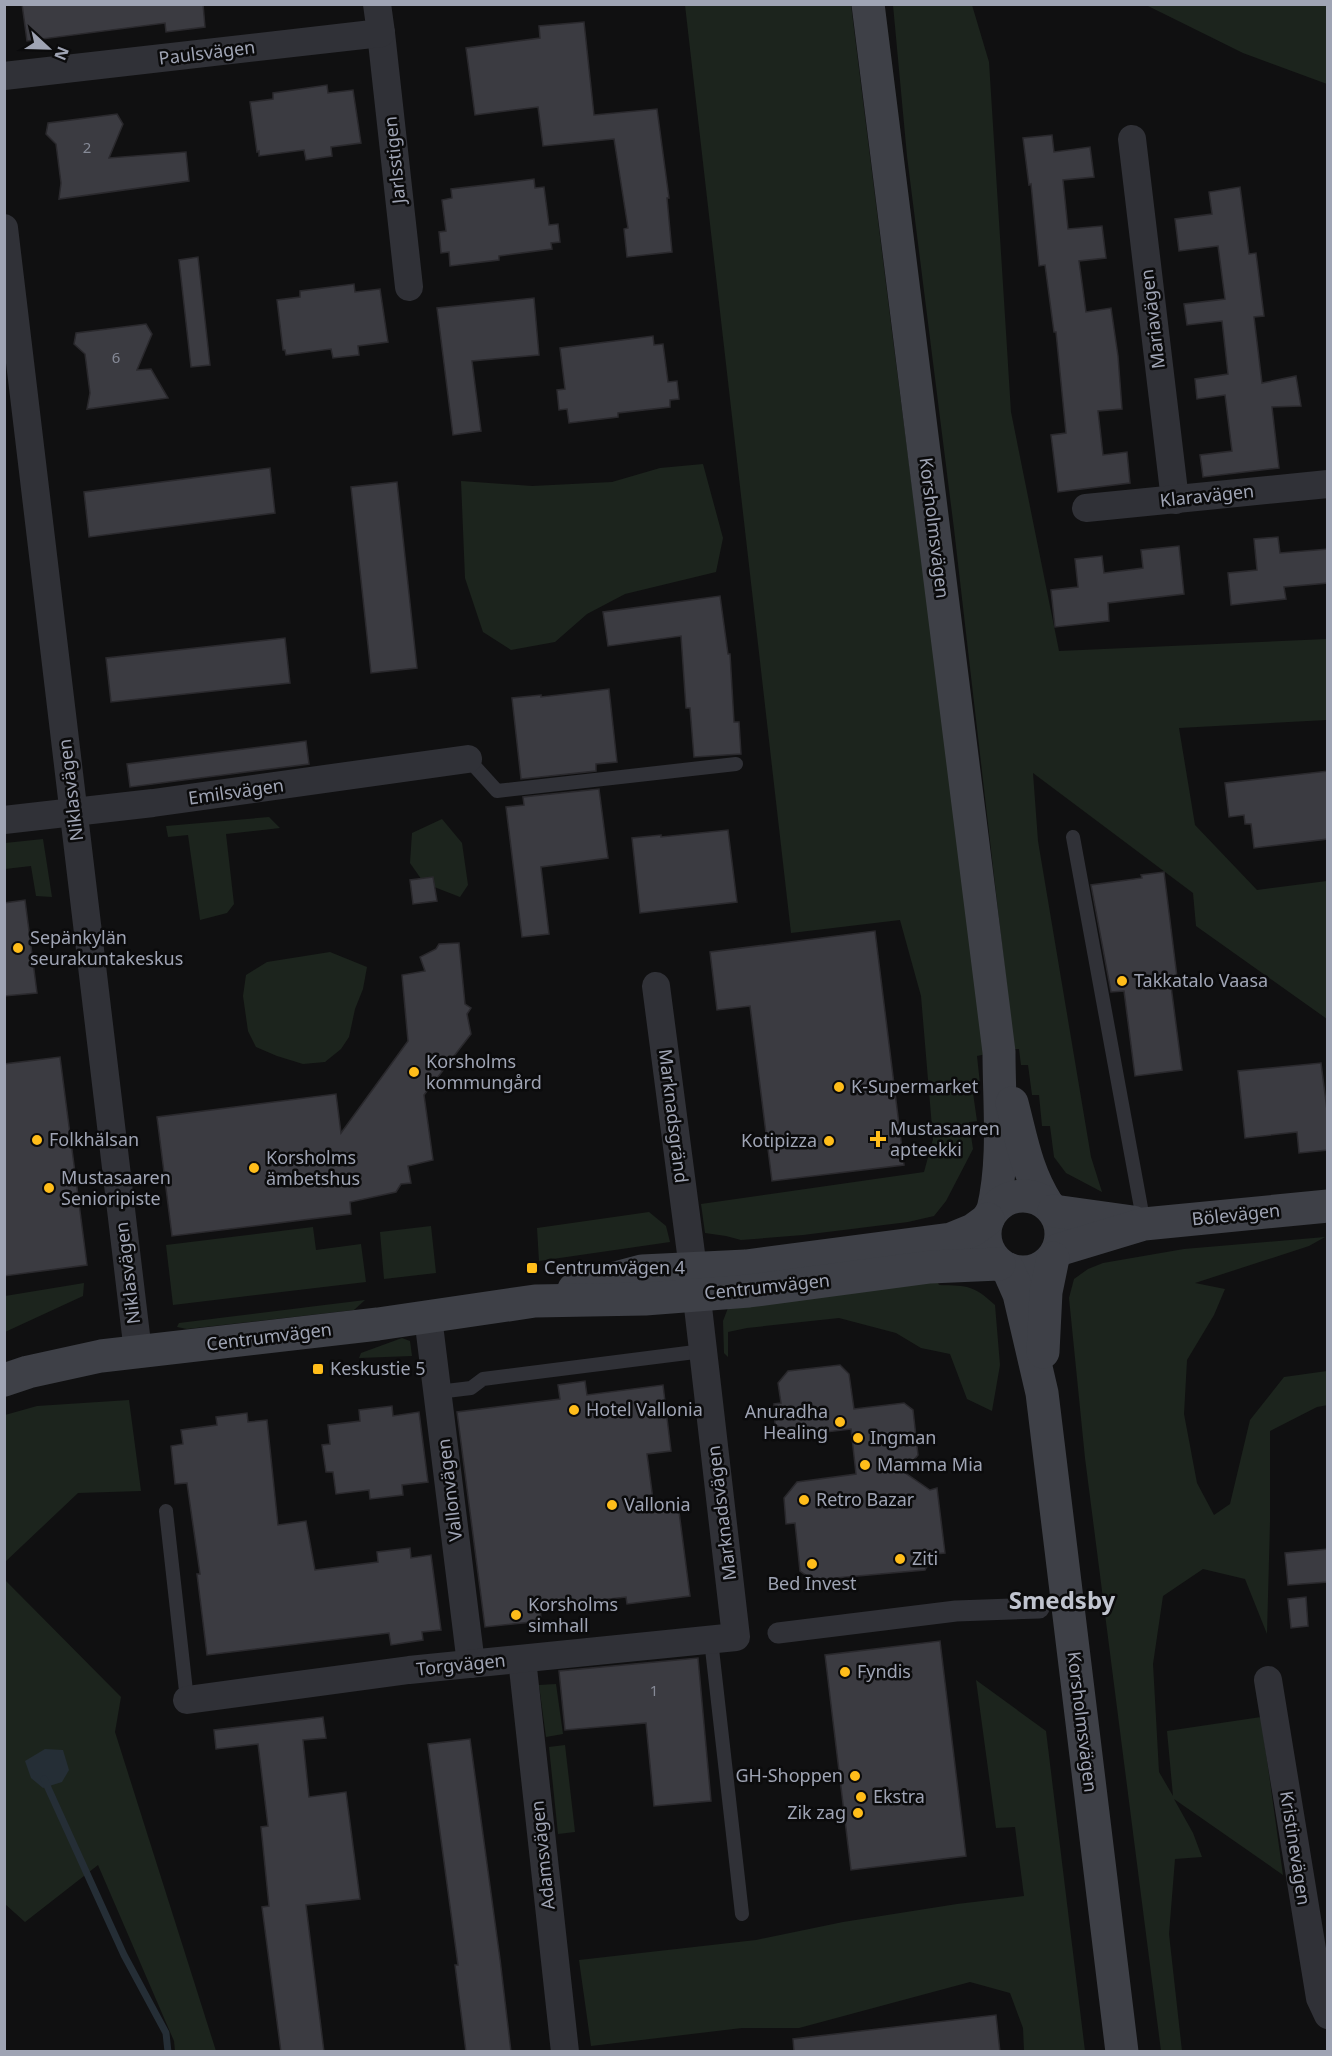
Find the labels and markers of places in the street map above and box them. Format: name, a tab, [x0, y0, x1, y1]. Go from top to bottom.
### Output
place label: Sepänkylän seurakuntakeskus	[30, 925, 183, 970]
marker: Sepänkylän seurakuntakeskus	[11, 941, 25, 955]
place label: Takkatalo Vaasa	[1134, 968, 1268, 992]
marker: Takkatalo Vaasa	[1115, 974, 1129, 988]
place label: Korsholms kommungård	[426, 1049, 542, 1094]
marker: Korsholms kommungård	[407, 1065, 421, 1079]
place label: K-Supermarket	[851, 1074, 979, 1098]
marker: K-Supermarket	[832, 1080, 846, 1094]
place label: Mustasaaren apteekki	[890, 1116, 1000, 1161]
place label: Folkhälsan	[49, 1127, 139, 1151]
place label: Kotipizza	[741, 1128, 817, 1152]
marker: Mustasaaren apteekki	[871, 1132, 885, 1146]
marker: Folkhälsan	[30, 1133, 44, 1147]
marker: Kotipizza	[822, 1134, 836, 1148]
place label: Korsholms ämbetshus	[266, 1145, 360, 1190]
marker: Korsholms ämbetshus	[247, 1161, 261, 1175]
place label: Mustasaaren Senioripiste	[61, 1165, 171, 1210]
marker: Mustasaaren Senioripiste	[42, 1181, 56, 1195]
place label: Centrumvägen 4	[544, 1255, 685, 1279]
marker: Centrumvägen 4	[525, 1261, 539, 1275]
place label: Keskustie 5	[330, 1356, 426, 1380]
marker: Keskustie 5	[311, 1362, 325, 1376]
place label: Hotel Vallonia	[586, 1397, 703, 1421]
place label: Anuradha Healing	[745, 1399, 828, 1444]
marker: Hotel Vallonia	[567, 1403, 581, 1417]
marker: Anuradha Healing	[833, 1415, 847, 1429]
place label: Ingman	[870, 1425, 936, 1449]
marker: Ingman	[851, 1431, 865, 1445]
place label: Mamma Mia	[877, 1452, 983, 1476]
marker: Mamma Mia	[858, 1458, 872, 1472]
place label: Retro Bazar	[816, 1487, 915, 1511]
place label: Vallonia	[624, 1492, 691, 1516]
marker: Retro Bazar	[797, 1493, 811, 1507]
marker: Vallonia	[605, 1498, 619, 1512]
place label: Ziti	[912, 1546, 938, 1570]
marker: Ziti	[893, 1552, 907, 1566]
marker: Bed Invest	[805, 1557, 819, 1571]
place label: Bed Invest	[767, 1571, 857, 1595]
place label: Korsholms simhall	[528, 1592, 618, 1637]
marker: Korsholms simhall	[509, 1608, 523, 1622]
place label: Fyndis	[857, 1659, 911, 1683]
marker: Fyndis	[838, 1665, 852, 1679]
place label: GH-Shoppen	[735, 1763, 843, 1787]
marker: GH-Shoppen	[848, 1769, 862, 1783]
place label: Ekstra	[873, 1784, 925, 1808]
marker: Ekstra	[854, 1790, 868, 1804]
place label: Zik zag	[787, 1800, 846, 1824]
marker: Zik zag	[851, 1806, 865, 1820]

